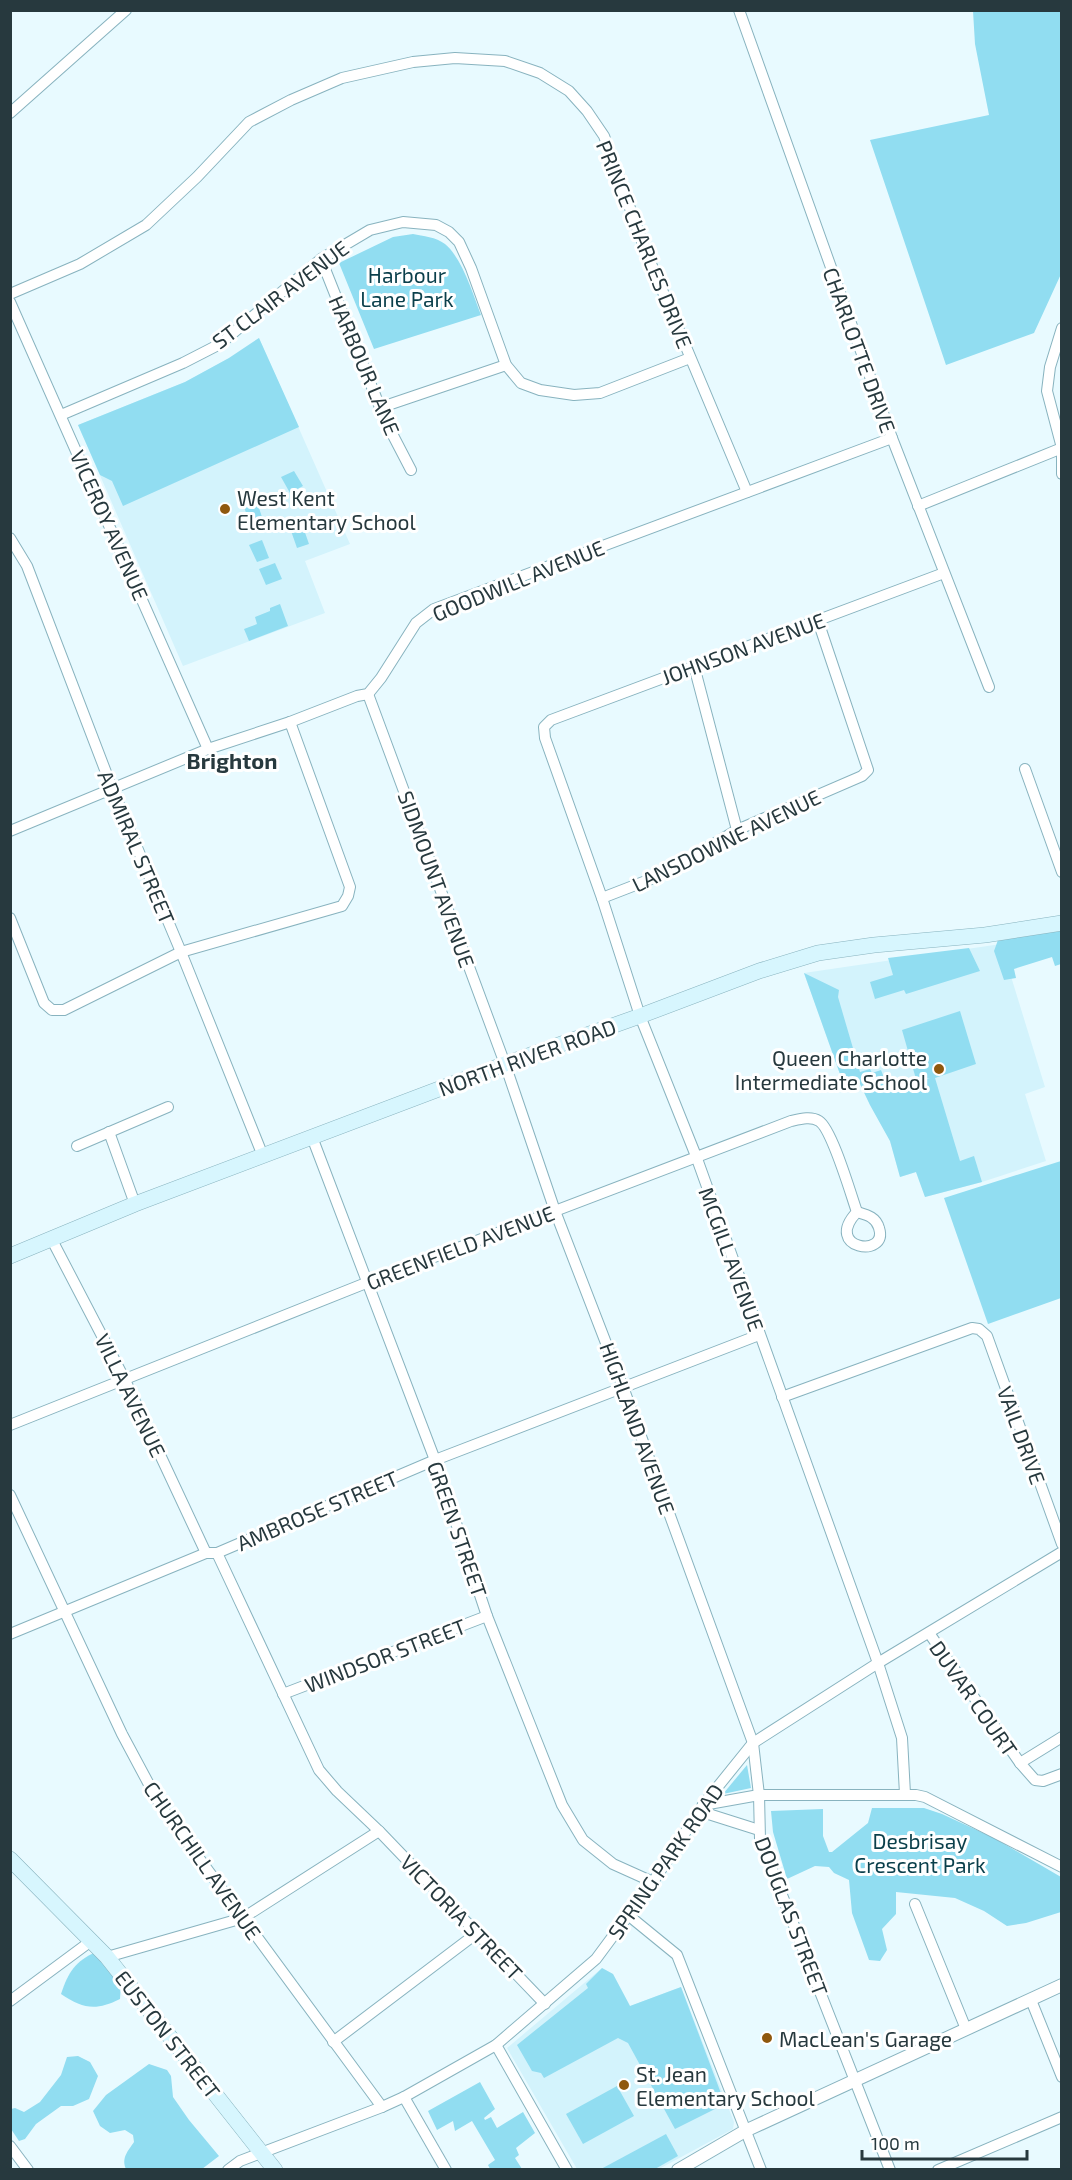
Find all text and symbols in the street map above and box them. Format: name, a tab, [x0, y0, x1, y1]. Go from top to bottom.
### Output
street label: PRINCE CHARLES DRIVE	[592, 136, 698, 352]
street label: ST CLAIR AVENUE	[207, 235, 353, 353]
park label: Harbour Lane Park	[360, 262, 454, 311]
street label: CHARLOTTE DRIVE	[818, 264, 902, 436]
street label: HARBOUR LANE	[324, 291, 406, 439]
street label: VICEROY AVENUE	[66, 446, 154, 604]
place label: West Kent Elementary School	[237, 485, 417, 534]
marker: West Kent Elementary School	[218, 502, 232, 516]
street label: GOODWILL AVENUE	[428, 534, 608, 626]
street label: JOHNSON AVENUE	[658, 607, 828, 689]
district label: Brighton	[187, 747, 277, 773]
street label: ADMIRAL STREET	[93, 766, 181, 928]
street label: LANSDOWNE AVENUE	[628, 783, 824, 897]
street label: SIDMOUNT AVENUE	[393, 787, 481, 971]
street label: NORTH RIVER ROAD	[435, 1013, 619, 1101]
place label: Queen Charlotte Intermediate School	[735, 1045, 928, 1094]
marker: Queen Charlotte Intermediate School	[932, 1062, 946, 1076]
street label: MCGILL AVENUE	[694, 1184, 770, 1334]
street label: GREENFIELD AVENUE	[362, 1200, 558, 1294]
street label: VILLA AVENUE	[90, 1329, 172, 1461]
street label: HIGHLAND AVENUE	[595, 1339, 681, 1517]
street label: VAIL DRIVE	[993, 1383, 1051, 1487]
street label: GREEN STREET	[423, 1458, 493, 1600]
street label: AMBROSE STREET	[233, 1465, 401, 1555]
street label: WINDSOR STREET	[301, 1613, 469, 1697]
street label: DUVAR COURT	[925, 1635, 1023, 1761]
street label: CHURCHILL AVENUE	[139, 1776, 267, 1944]
street label: SPRING PARK ROAD	[602, 1779, 728, 1943]
park label: Desbrisay Crescent Park	[854, 1828, 986, 1877]
street label: DOUGLAS STREET	[750, 1833, 834, 1999]
street label: VICTORIA STREET	[396, 1849, 528, 1985]
street label: EUSTON STREET	[110, 1965, 226, 2103]
place label: MacLean's Garage	[779, 2026, 952, 2051]
marker: MacLean's Garage	[760, 2031, 774, 2045]
place label: St. Jean Elementary School	[636, 2061, 816, 2110]
marker: St. Jean Elementary School	[617, 2078, 631, 2092]
scale bar	[862, 2123, 1027, 2161]
text: 100 m	[871, 2132, 920, 2154]

